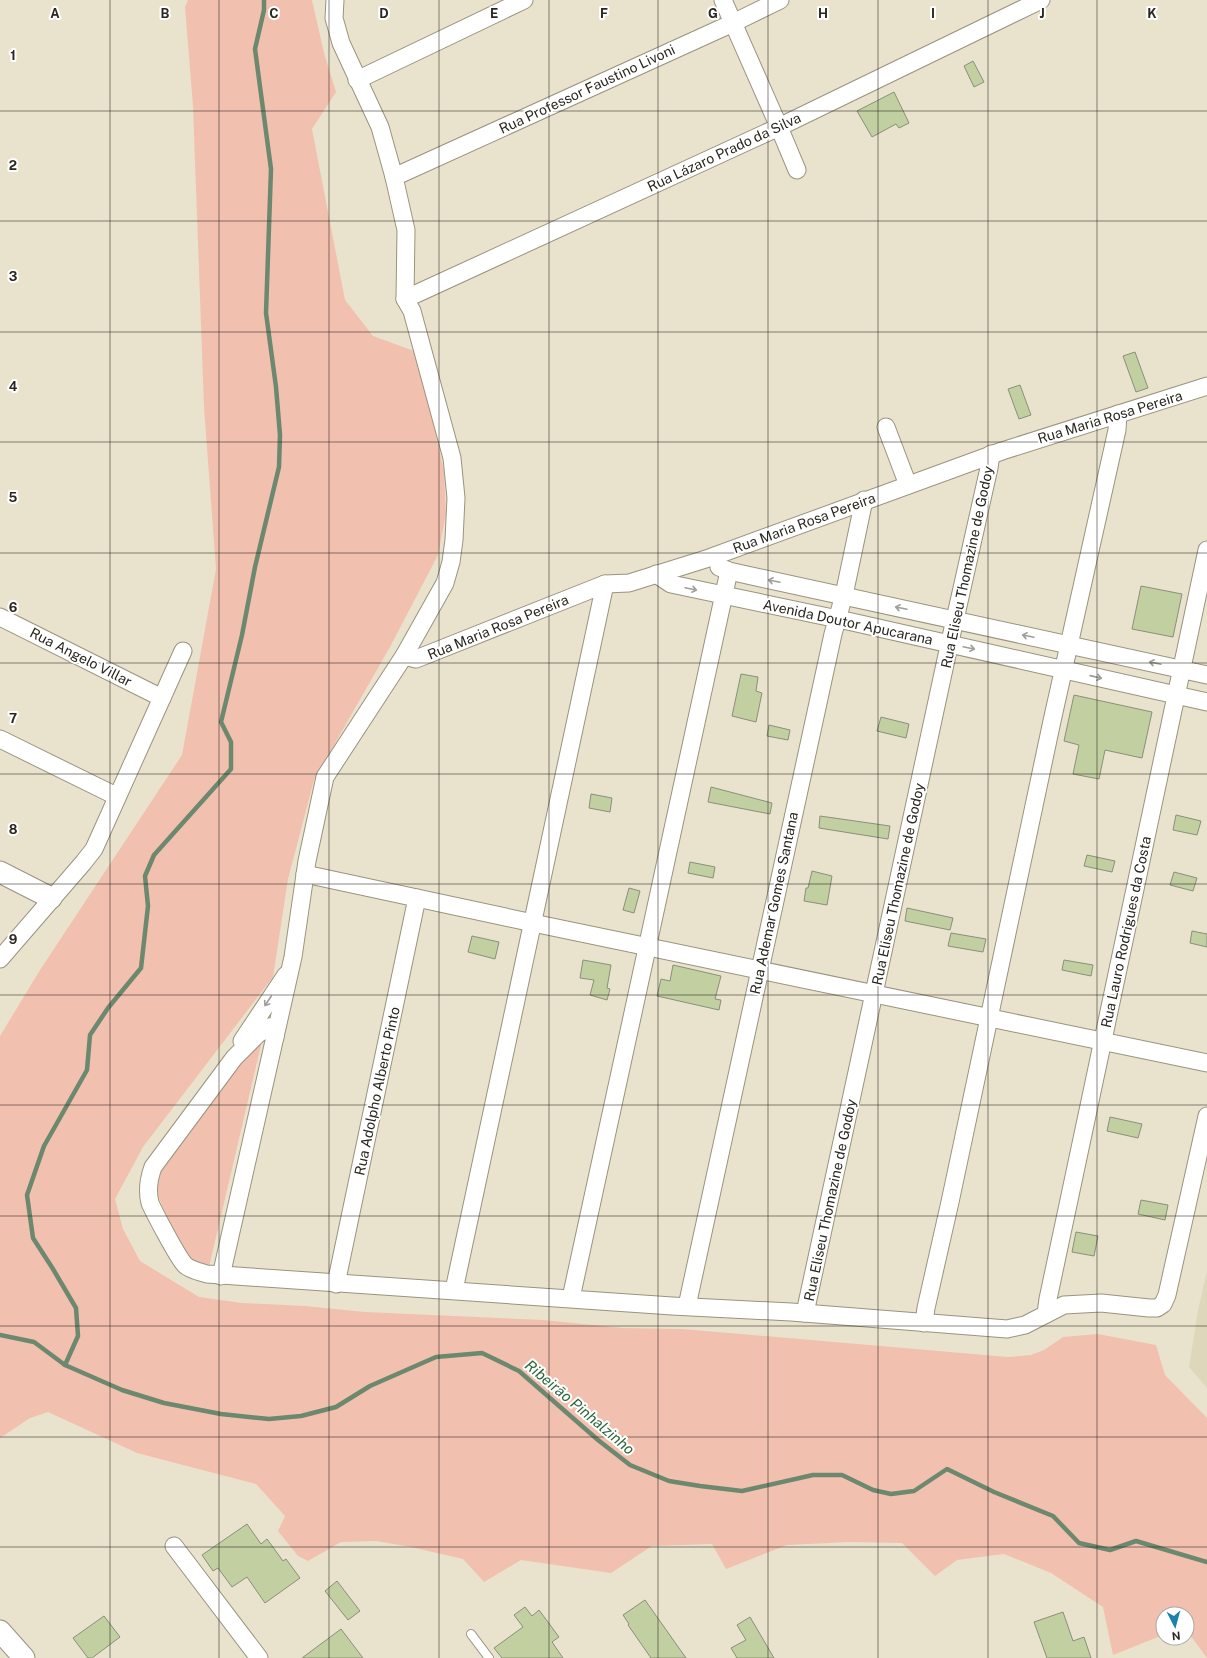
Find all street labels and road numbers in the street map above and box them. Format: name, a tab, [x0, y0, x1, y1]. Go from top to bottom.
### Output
street label: Rua Professor Faustino Livoni	[497, 41, 677, 137]
street label: Rua Lázaro Prado da Silva	[645, 109, 803, 195]
street label: Rua Maria Rosa Pereira	[1036, 387, 1184, 447]
street label: Rua Eliseu Thomazine de Godoy	[938, 464, 996, 670]
street label: Rua Maria Rosa Pereira	[730, 490, 878, 556]
street label: Rua Maria Rosa Pereira	[425, 591, 571, 663]
street label: Avenida Doutor Apucarana	[762, 596, 934, 648]
street label: Rua Angelo Villar	[27, 624, 135, 690]
street label: Rua Eliseu Thomazine de Godoy	[869, 781, 927, 987]
street label: Rua Ademar Gomes Santana	[747, 810, 801, 996]
street label: Rua Lauro Rodrigues da Costa	[1098, 835, 1154, 1029]
street label: Rua Adolpho Alberto Pinto	[351, 1005, 403, 1177]
street label: Rua Eliseu Thomazine de Godoy	[801, 1097, 859, 1303]

